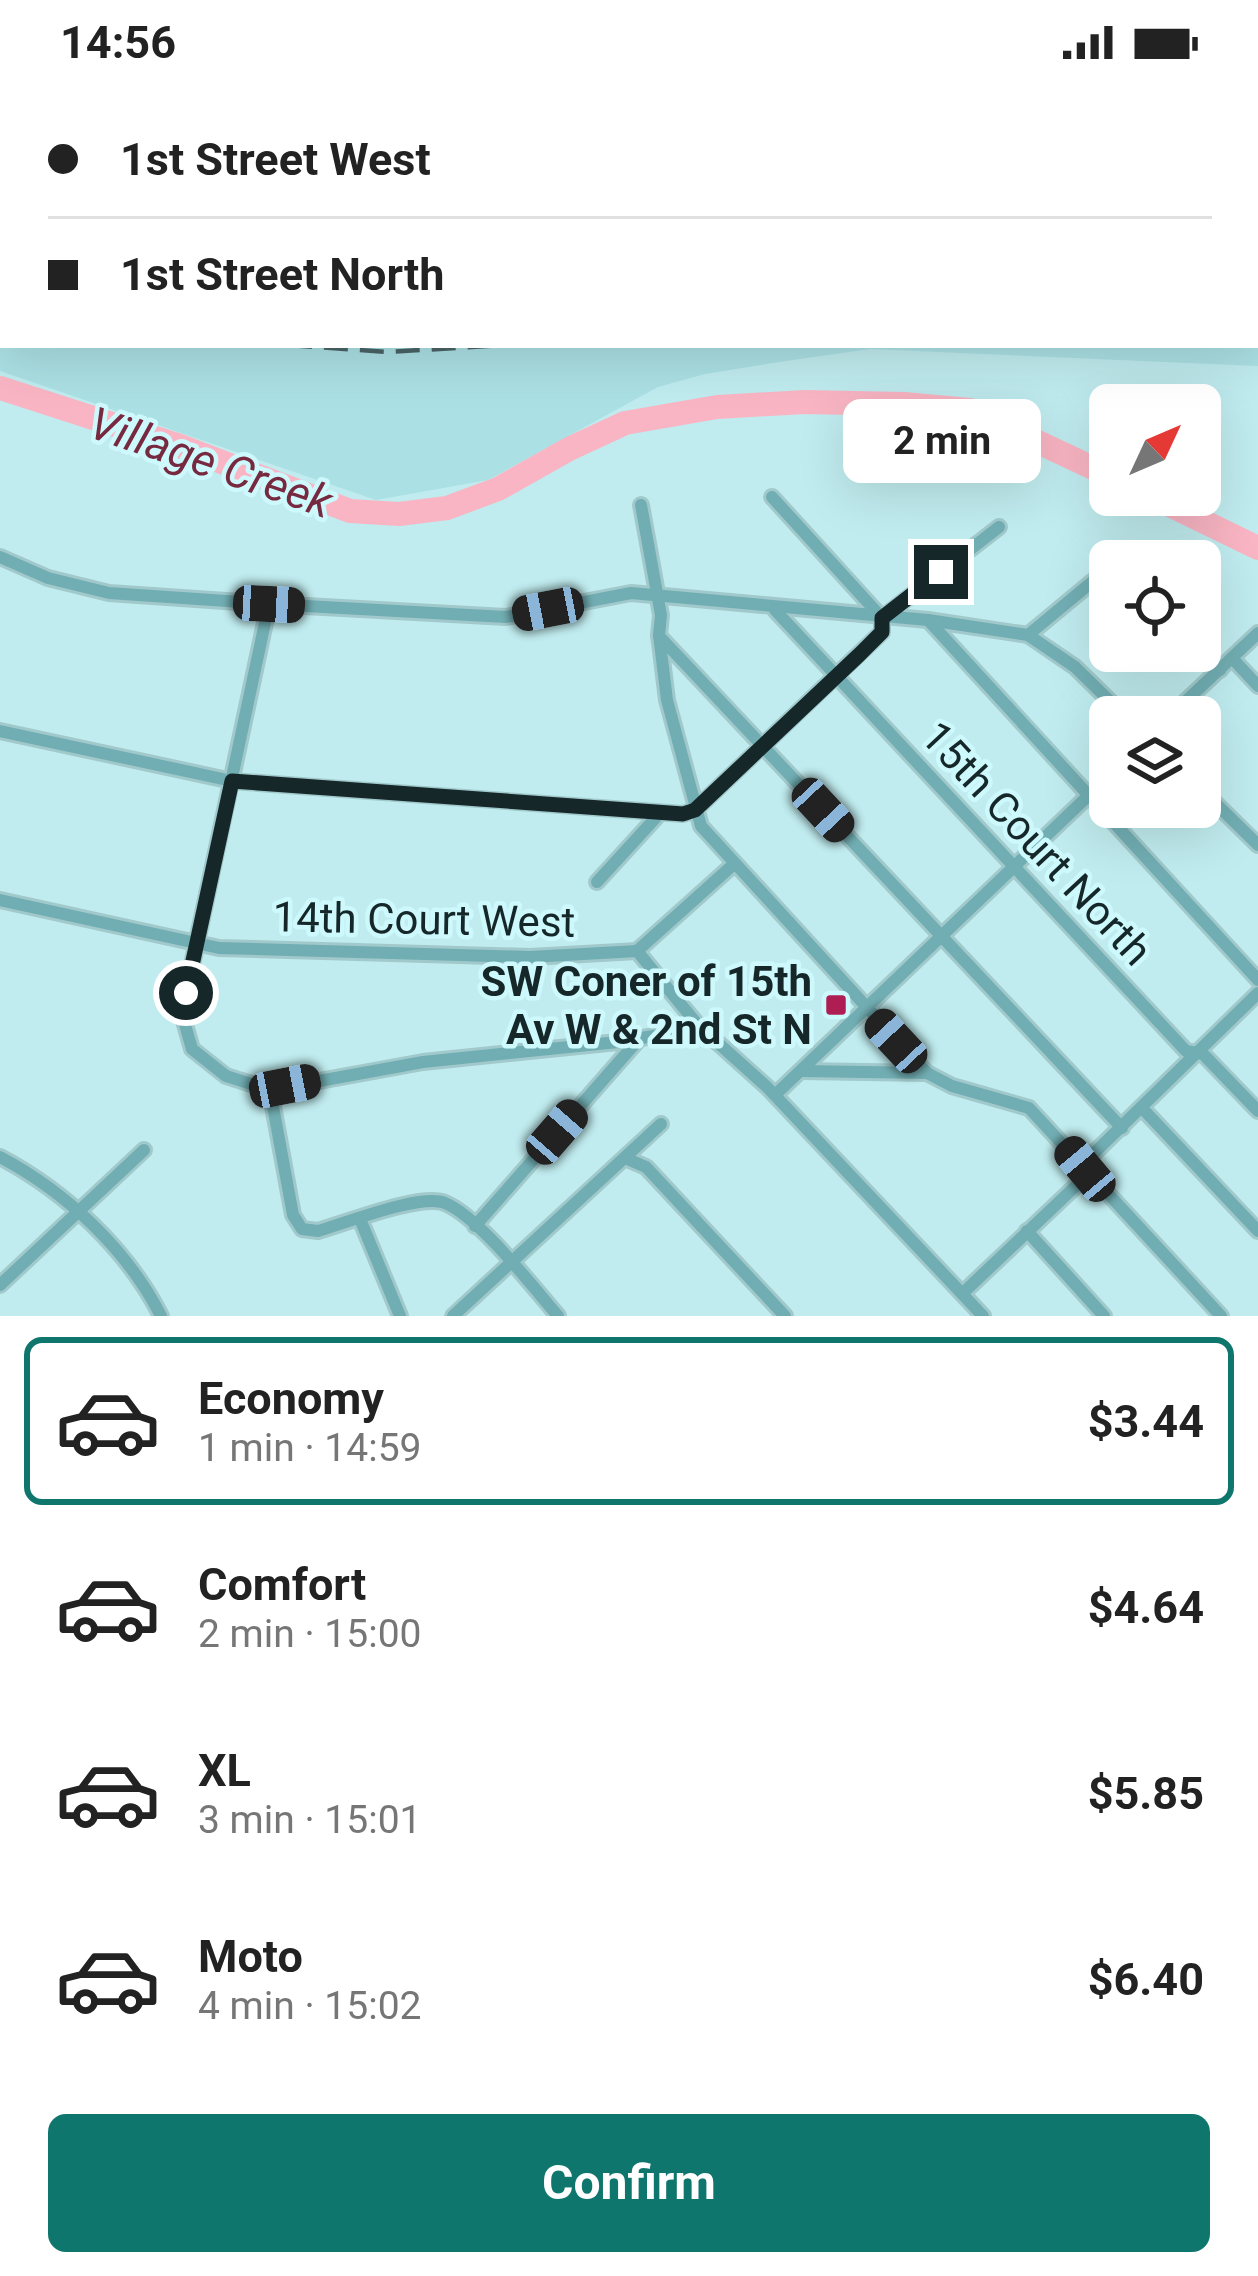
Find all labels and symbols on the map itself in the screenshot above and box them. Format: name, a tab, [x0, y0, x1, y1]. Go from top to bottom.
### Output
north arrow	[1089, 384, 1221, 516]
water label: Village Creek	[82, 396, 341, 529]
callout: 2 min	[842, 398, 1040, 482]
route end	[914, 545, 968, 599]
car	[232, 584, 306, 624]
car	[509, 584, 587, 634]
street label: 15th Court North	[912, 712, 1162, 975]
car	[785, 771, 861, 849]
street label: 14th Court West	[272, 892, 576, 947]
place label: SW Coner of 15th Av W & 2nd St N	[481, 957, 812, 1054]
route start	[159, 966, 213, 1020]
marker: SW Coner of 15th Av W & 2nd St N	[823, 992, 849, 1018]
car	[858, 1002, 934, 1080]
car	[246, 1061, 324, 1111]
car	[520, 1093, 594, 1171]
car	[1048, 1130, 1122, 1208]

